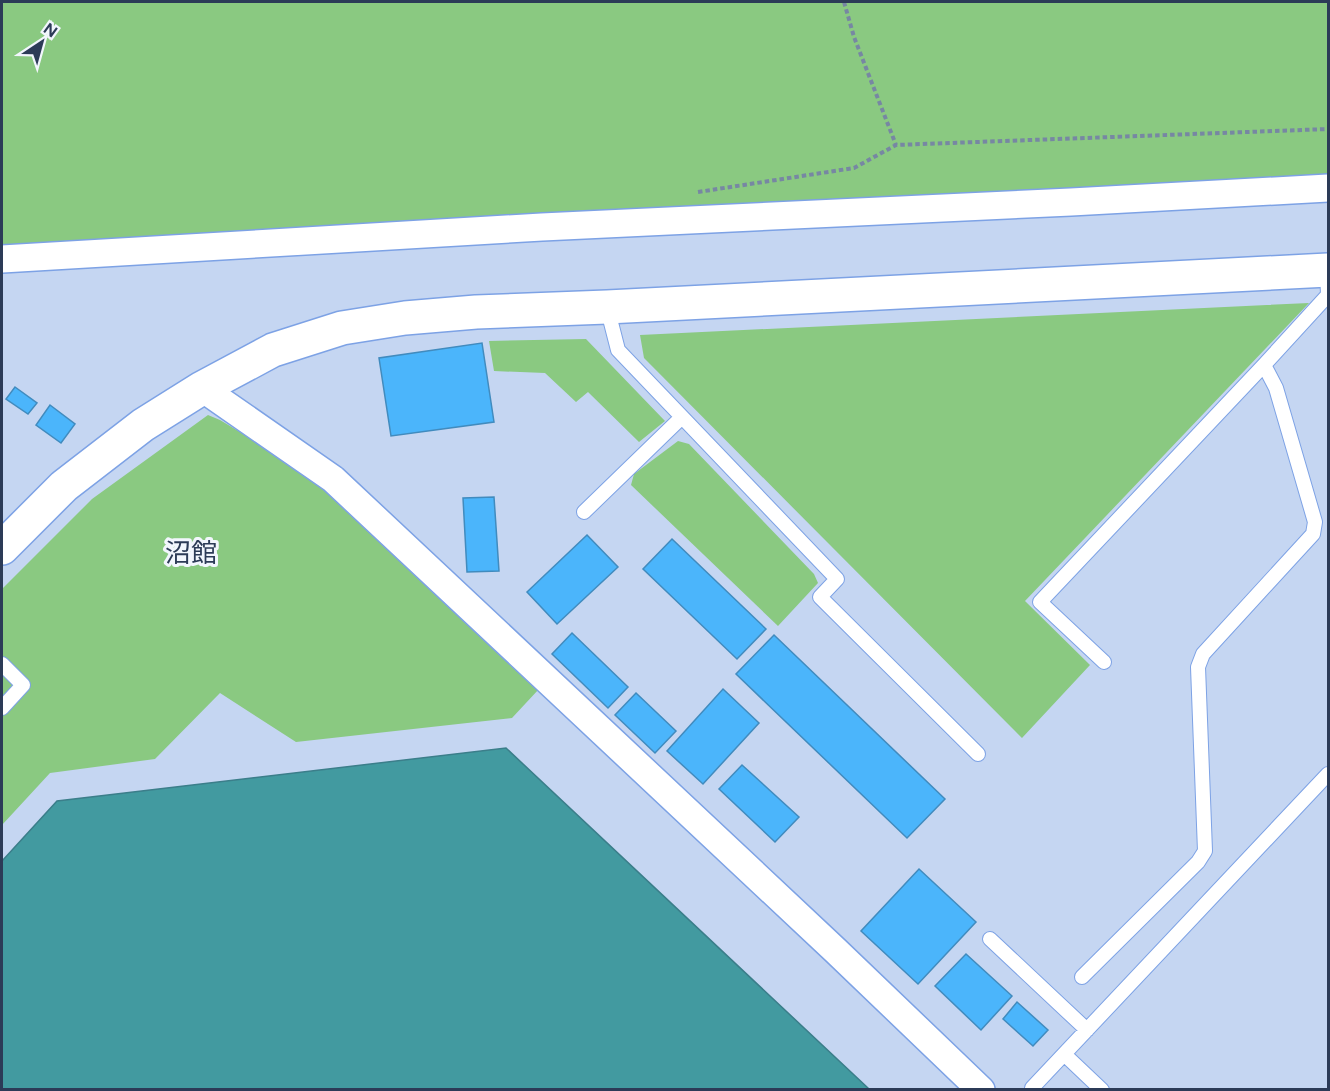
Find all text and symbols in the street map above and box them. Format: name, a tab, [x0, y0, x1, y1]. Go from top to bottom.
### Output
north arrow	[12, 12, 72, 72]
text: N	[40, 19, 61, 42]
district label: 沼館	[165, 537, 217, 569]

